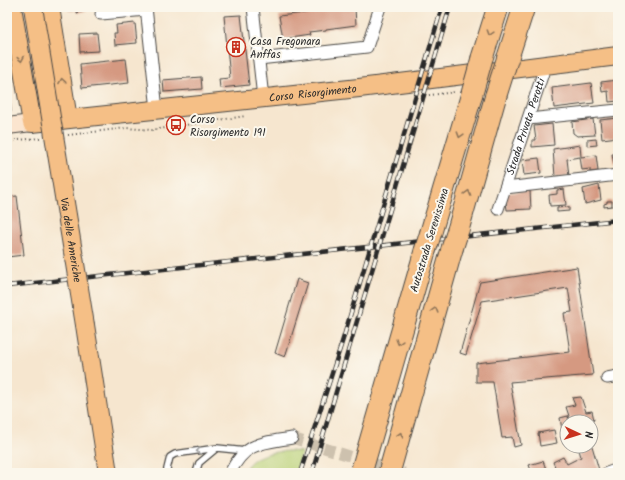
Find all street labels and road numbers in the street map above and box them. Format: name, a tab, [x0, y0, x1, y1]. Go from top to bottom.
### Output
street label: Strada Privata Perotti	[502, 76, 551, 177]
street label: Corso Risorgimento	[268, 80, 358, 108]
street label: Autostrada Serenissima	[406, 186, 454, 294]
street label: Via delle Americhe	[54, 196, 86, 284]

